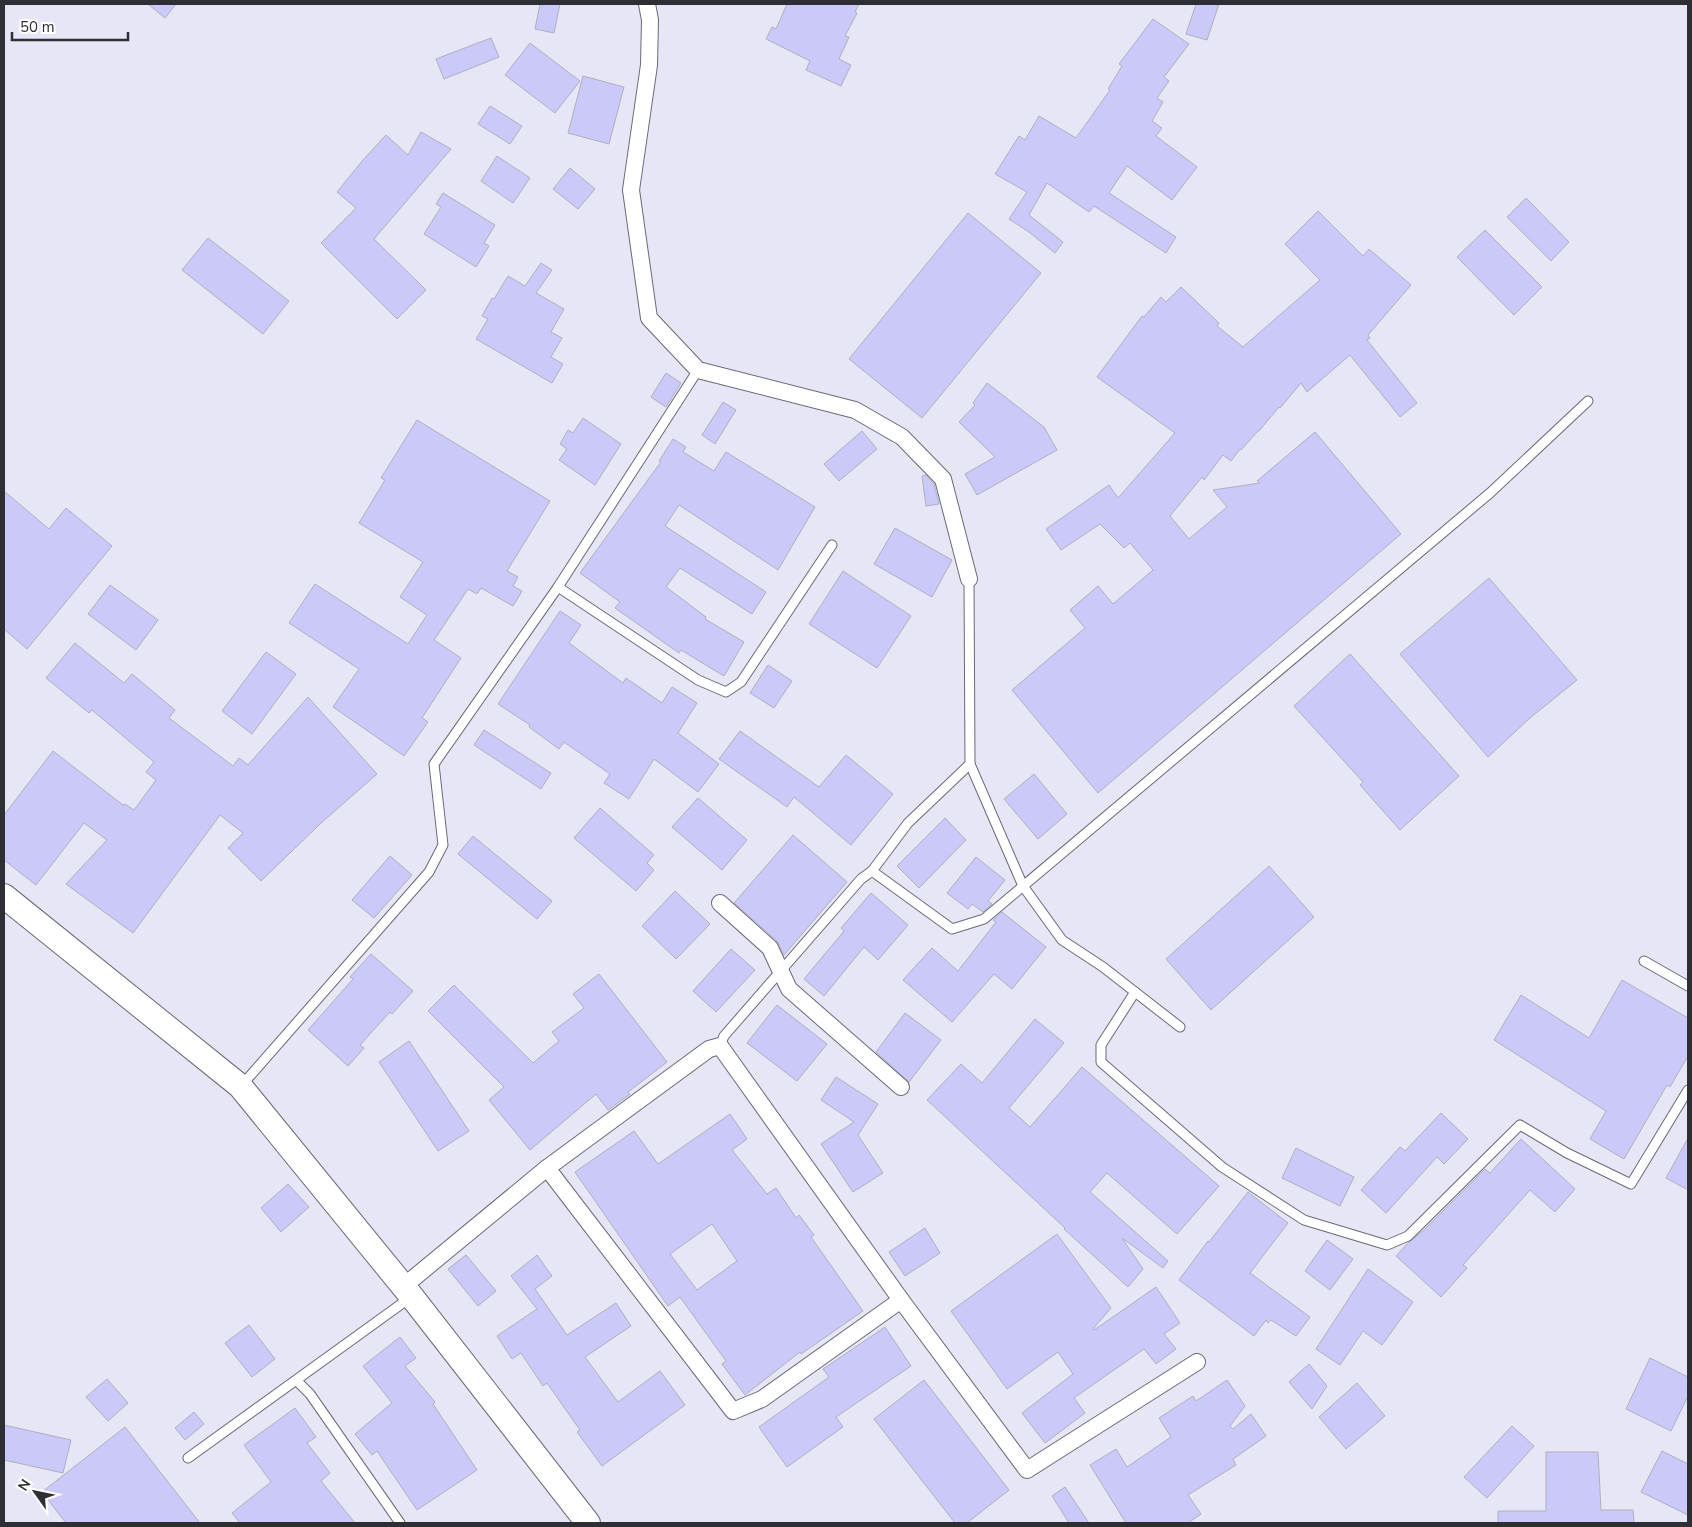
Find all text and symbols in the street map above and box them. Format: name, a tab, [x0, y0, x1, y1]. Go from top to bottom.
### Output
scale bar	[12, 10, 129, 42]
text: 50 m	[20, 17, 55, 37]
north arrow	[10, 1467, 60, 1517]
text: N	[14, 1476, 35, 1495]

